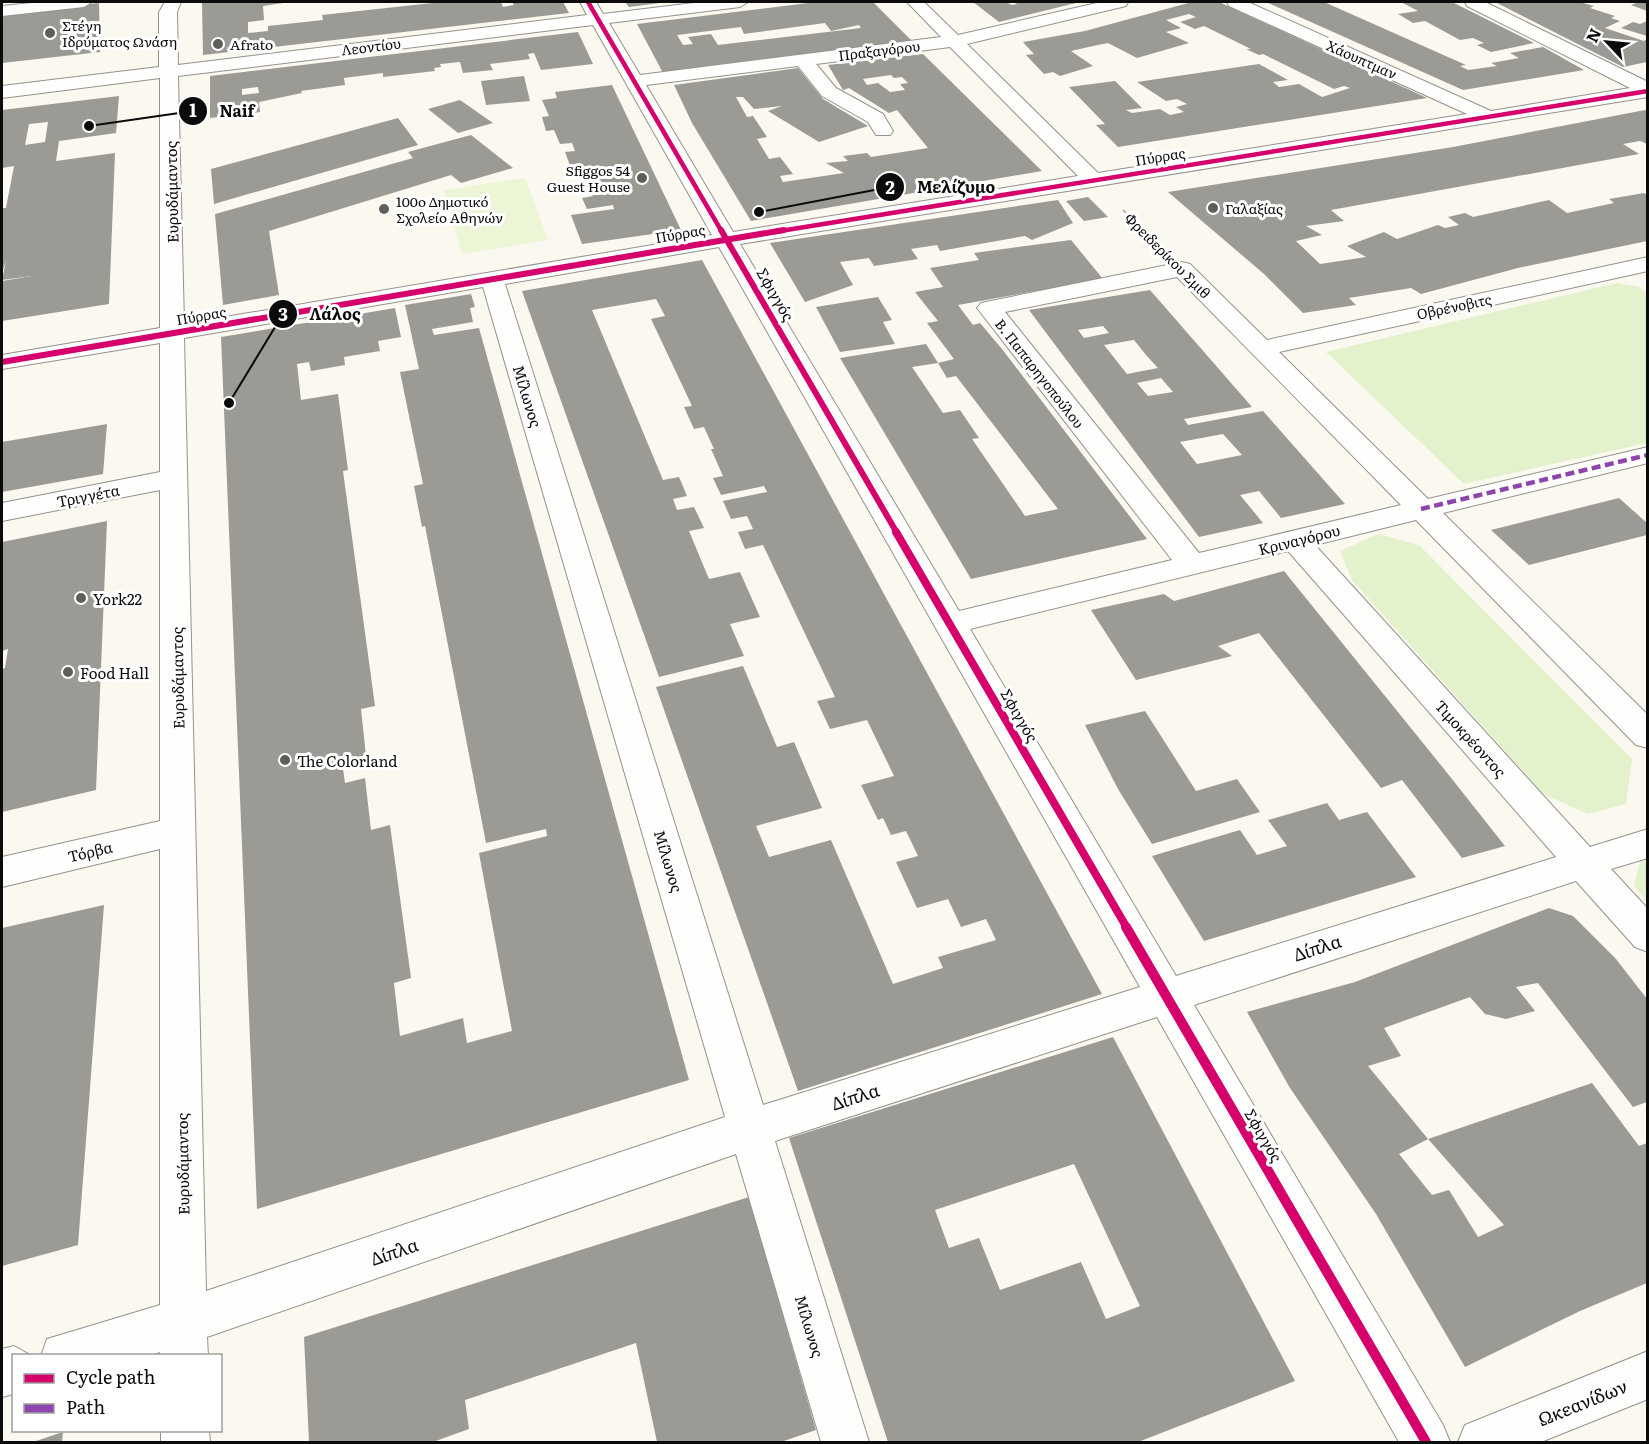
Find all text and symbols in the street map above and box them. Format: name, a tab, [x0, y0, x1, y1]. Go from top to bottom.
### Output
north arrow	[1577, 12, 1637, 72]
place label: Στέγη Iδρύματος Ωνάση	[62, 15, 177, 51]
text: N	[1579, 24, 1606, 46]
marker: Στέγη Iδρύματος Ωνάση	[43, 26, 57, 40]
street label: Λεοντίου	[340, 32, 402, 60]
place label: Afrato	[230, 34, 273, 54]
street label: Πραξαγόρου	[837, 35, 921, 65]
street label: Χάουπτμαν	[1324, 35, 1400, 83]
marker: Afrato	[211, 37, 225, 51]
callout: Naif	[178, 94, 267, 128]
text: 1	[189, 96, 197, 123]
text: Naif	[220, 98, 257, 122]
street label: Ευρυδάμαντος	[159, 140, 183, 243]
street label: Πύρρας	[1133, 142, 1187, 170]
place label: Sfiggos 54 Guest House	[547, 160, 630, 196]
callout: Μελίζυμο	[875, 170, 1007, 204]
marker: Sfiggos 54 Guest House	[635, 171, 649, 185]
text: 2	[885, 173, 895, 200]
text: Μελίζυμο	[917, 174, 995, 198]
place label: 100ο Δημοτικό Σχολείο Αθηνών	[396, 191, 503, 227]
place label: Γαλαξίας	[1225, 198, 1283, 218]
marker: Γαλαξίας	[1206, 201, 1220, 215]
marker: 100ο Δημοτικό Σχολείο Αθηνών	[377, 202, 391, 216]
street label: Φρειδερίκου Σμιθ	[1121, 208, 1215, 302]
street label: Πύρρας	[653, 219, 707, 247]
street label: Σφιγγός	[751, 263, 801, 325]
street label: Οβρένοβιτς	[1415, 288, 1493, 324]
callout: Λάλος	[268, 297, 373, 331]
text: 3	[278, 300, 288, 327]
street label: Πύρρας	[174, 301, 228, 329]
text: Λάλος	[309, 301, 361, 325]
street label: Β. Παπαρηγοπούλου	[991, 314, 1089, 432]
street label: Μίλωνος	[508, 362, 548, 430]
street label: Τριγγέτα	[54, 478, 122, 512]
street label: Κριναγόρου	[1256, 518, 1343, 560]
place label: York22	[93, 587, 142, 610]
marker: York22	[74, 591, 88, 605]
street label: Ευρυδάμαντος	[165, 626, 189, 729]
place label: Food Hall	[80, 661, 149, 684]
marker: Food Hall	[61, 665, 75, 679]
street label: Σφιγγός	[995, 684, 1045, 746]
street label: Τιμοκρέοντος	[1430, 694, 1512, 782]
place label: The Colorland	[297, 749, 398, 772]
marker: The Colorland	[278, 753, 292, 767]
street label: Μίλωνος	[649, 827, 689, 895]
street label: Τόρβα	[65, 835, 115, 867]
street label: Δίπλα	[1289, 927, 1345, 967]
street label: Δίπλα	[827, 1076, 883, 1116]
street label: Σφιγγός	[1239, 1104, 1289, 1166]
street label: Ευρυδάμαντος	[170, 1112, 194, 1215]
street label: Δίπλα	[366, 1230, 422, 1272]
street label: Μίλωνος	[790, 1292, 830, 1360]
legend	[12, 1354, 222, 1432]
text: Cycle path	[66, 1363, 155, 1390]
street label: Ωκεανίδων	[1533, 1372, 1631, 1432]
text: Path	[66, 1393, 105, 1420]

